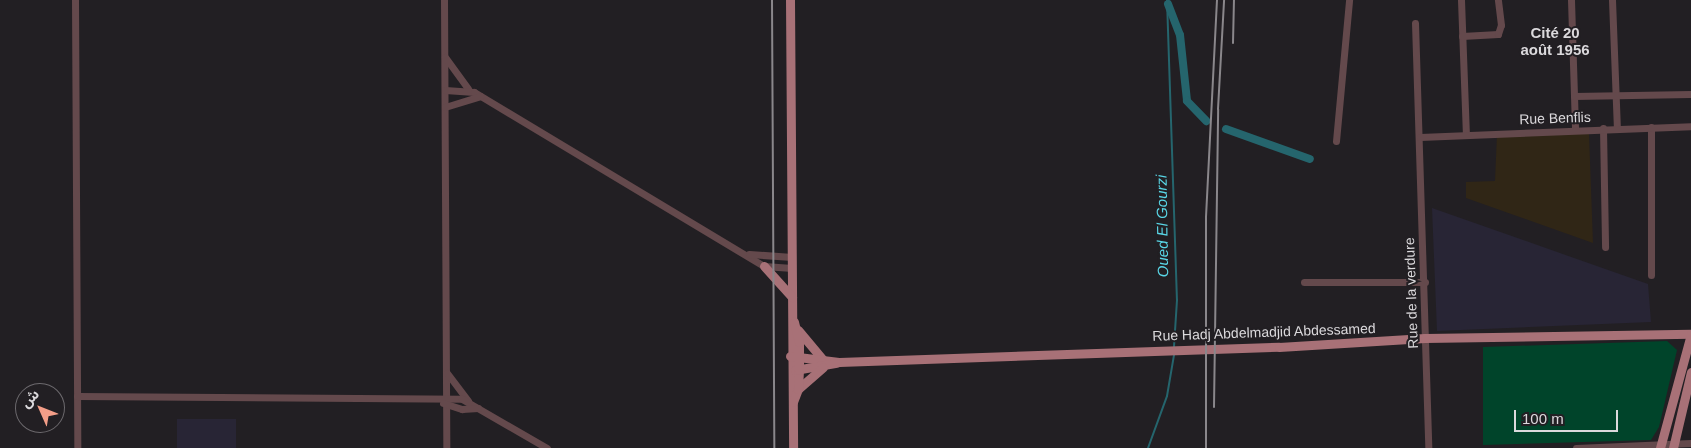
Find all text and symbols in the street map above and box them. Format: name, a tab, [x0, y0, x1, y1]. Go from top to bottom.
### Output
district label: Cité 20 août 1956	[1520, 23, 1590, 58]
street label: Rue Benflis	[1519, 108, 1591, 128]
water label: Oued El Gourzi	[1152, 175, 1172, 277]
street label: Rue de la verdure	[1401, 237, 1421, 349]
street label: Rue Hadj Abdelmadjid Abdessamed	[1151, 320, 1377, 344]
north arrow	[15, 383, 65, 433]
text: ش	[18, 386, 42, 411]
scale bar	[1516, 400, 1620, 432]
text: 100 m	[1522, 410, 1564, 427]

